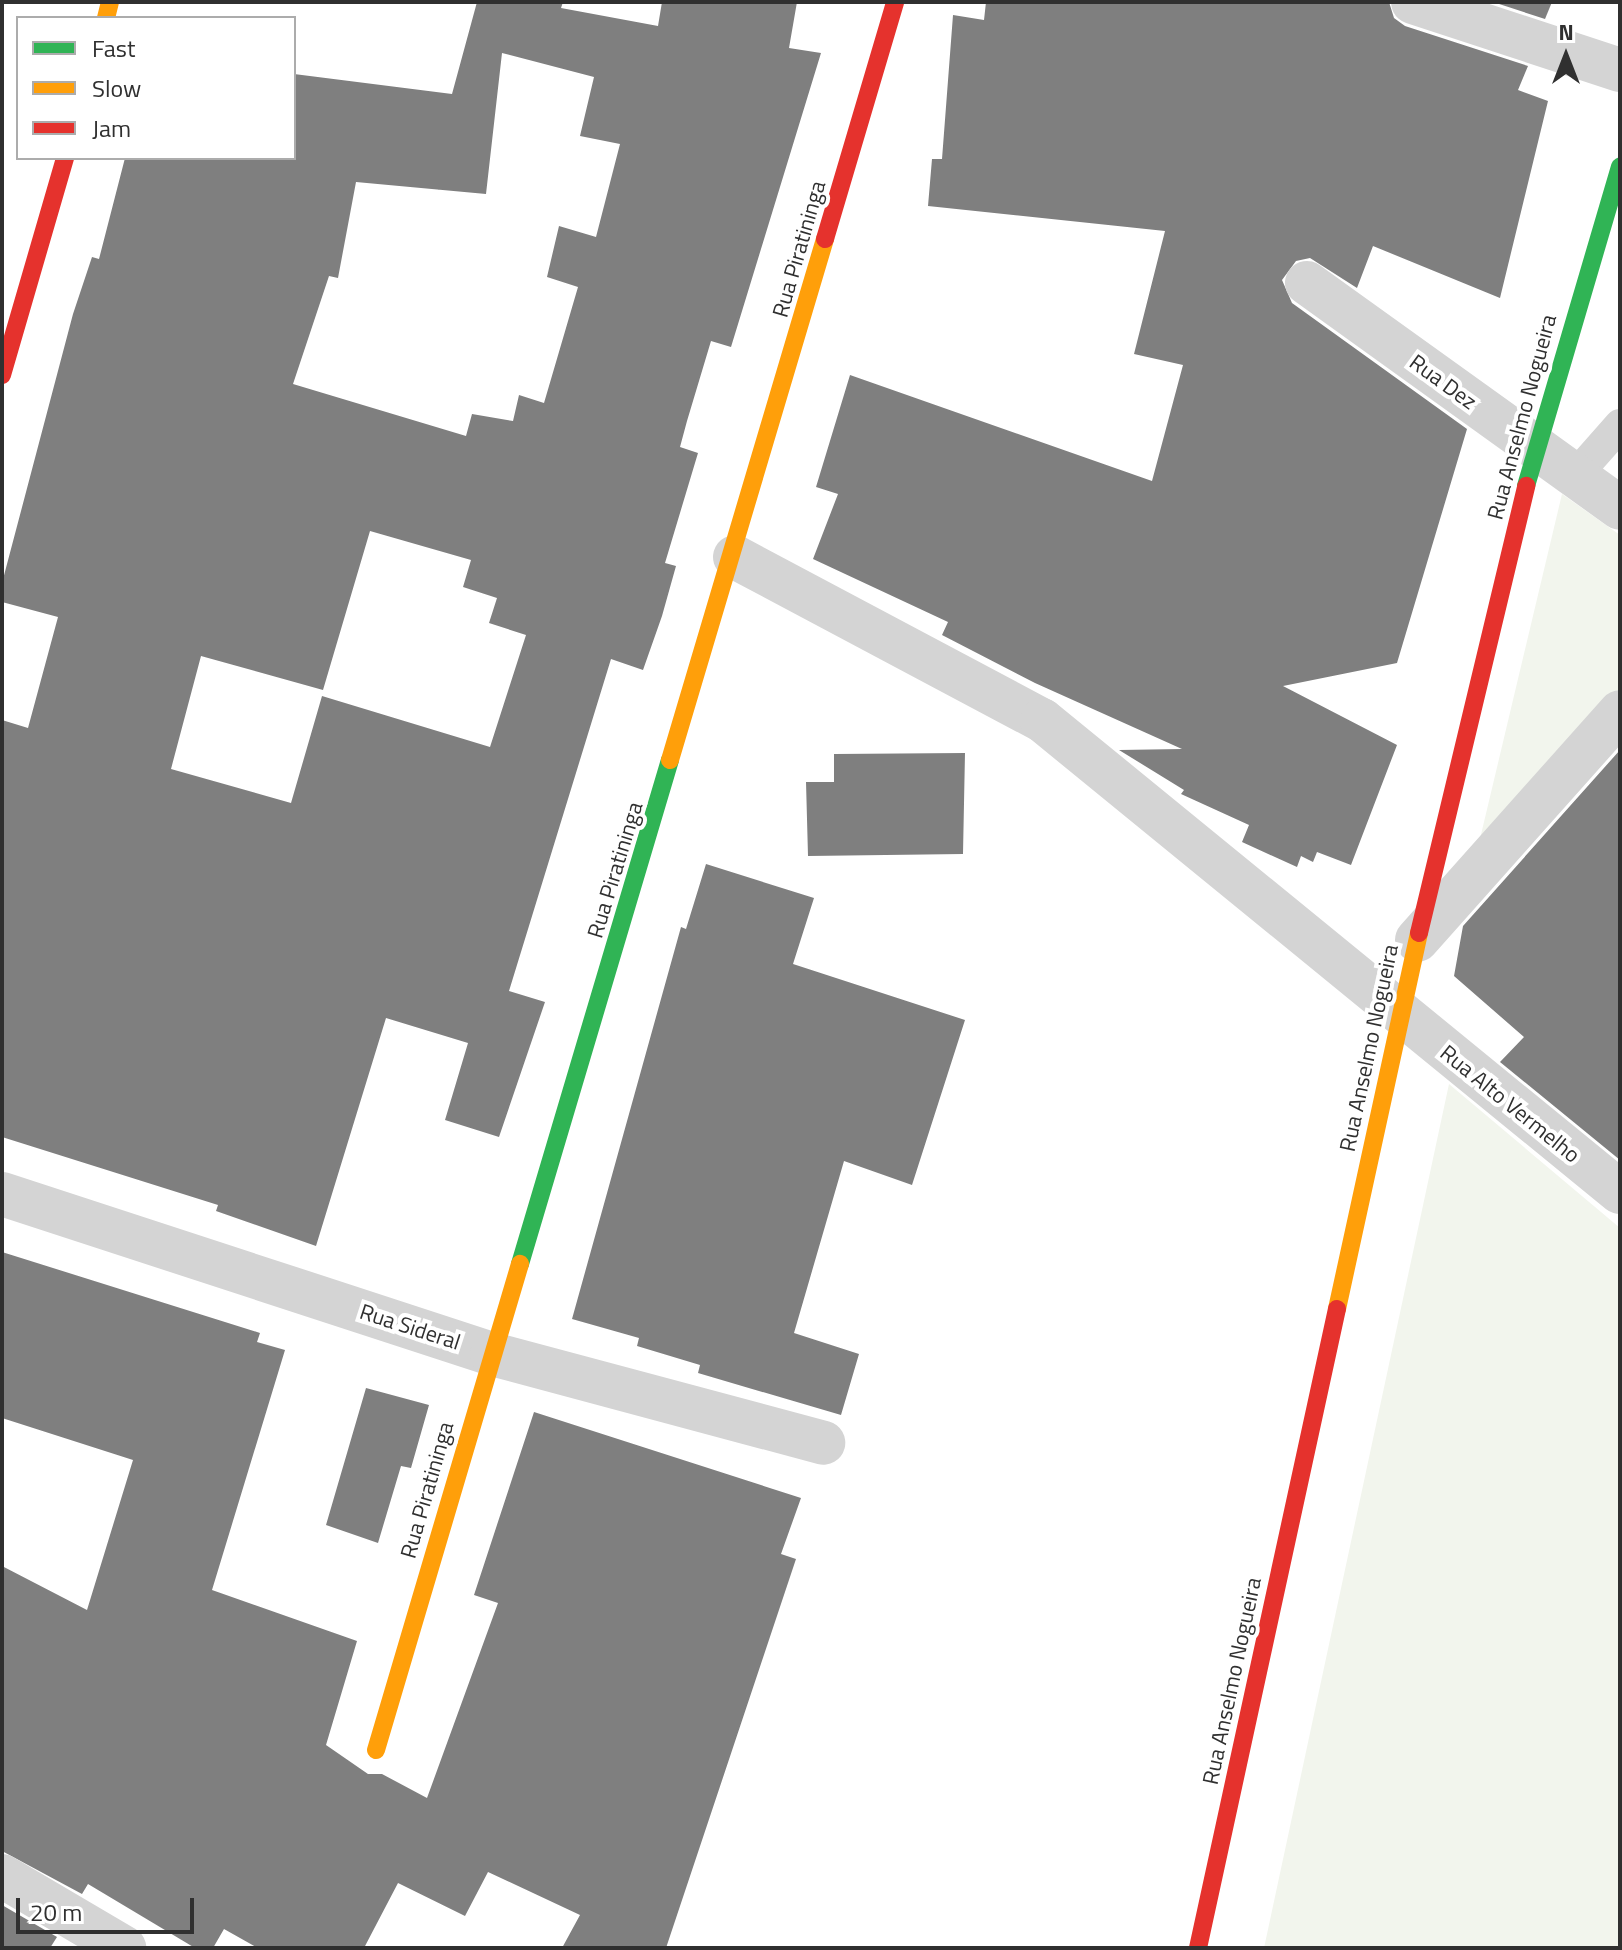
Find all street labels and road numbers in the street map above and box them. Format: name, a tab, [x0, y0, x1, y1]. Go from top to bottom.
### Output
street label: Rua Piratininga	[767, 178, 831, 320]
street label: Rua Anselmo Nogueira	[1482, 312, 1562, 522]
street label: Rua Dez	[1404, 349, 1482, 415]
street label: Rua Piratininga	[582, 799, 648, 941]
street label: Rua Anselmo Nogueira	[1334, 942, 1404, 1154]
street label: Rua Alto Vermelho	[1435, 1040, 1585, 1168]
street label: Rua Sideral	[356, 1298, 464, 1356]
street label: Rua Piratininga	[395, 1419, 459, 1561]
street label: Rua Anselmo Nogueira	[1197, 1575, 1267, 1787]

